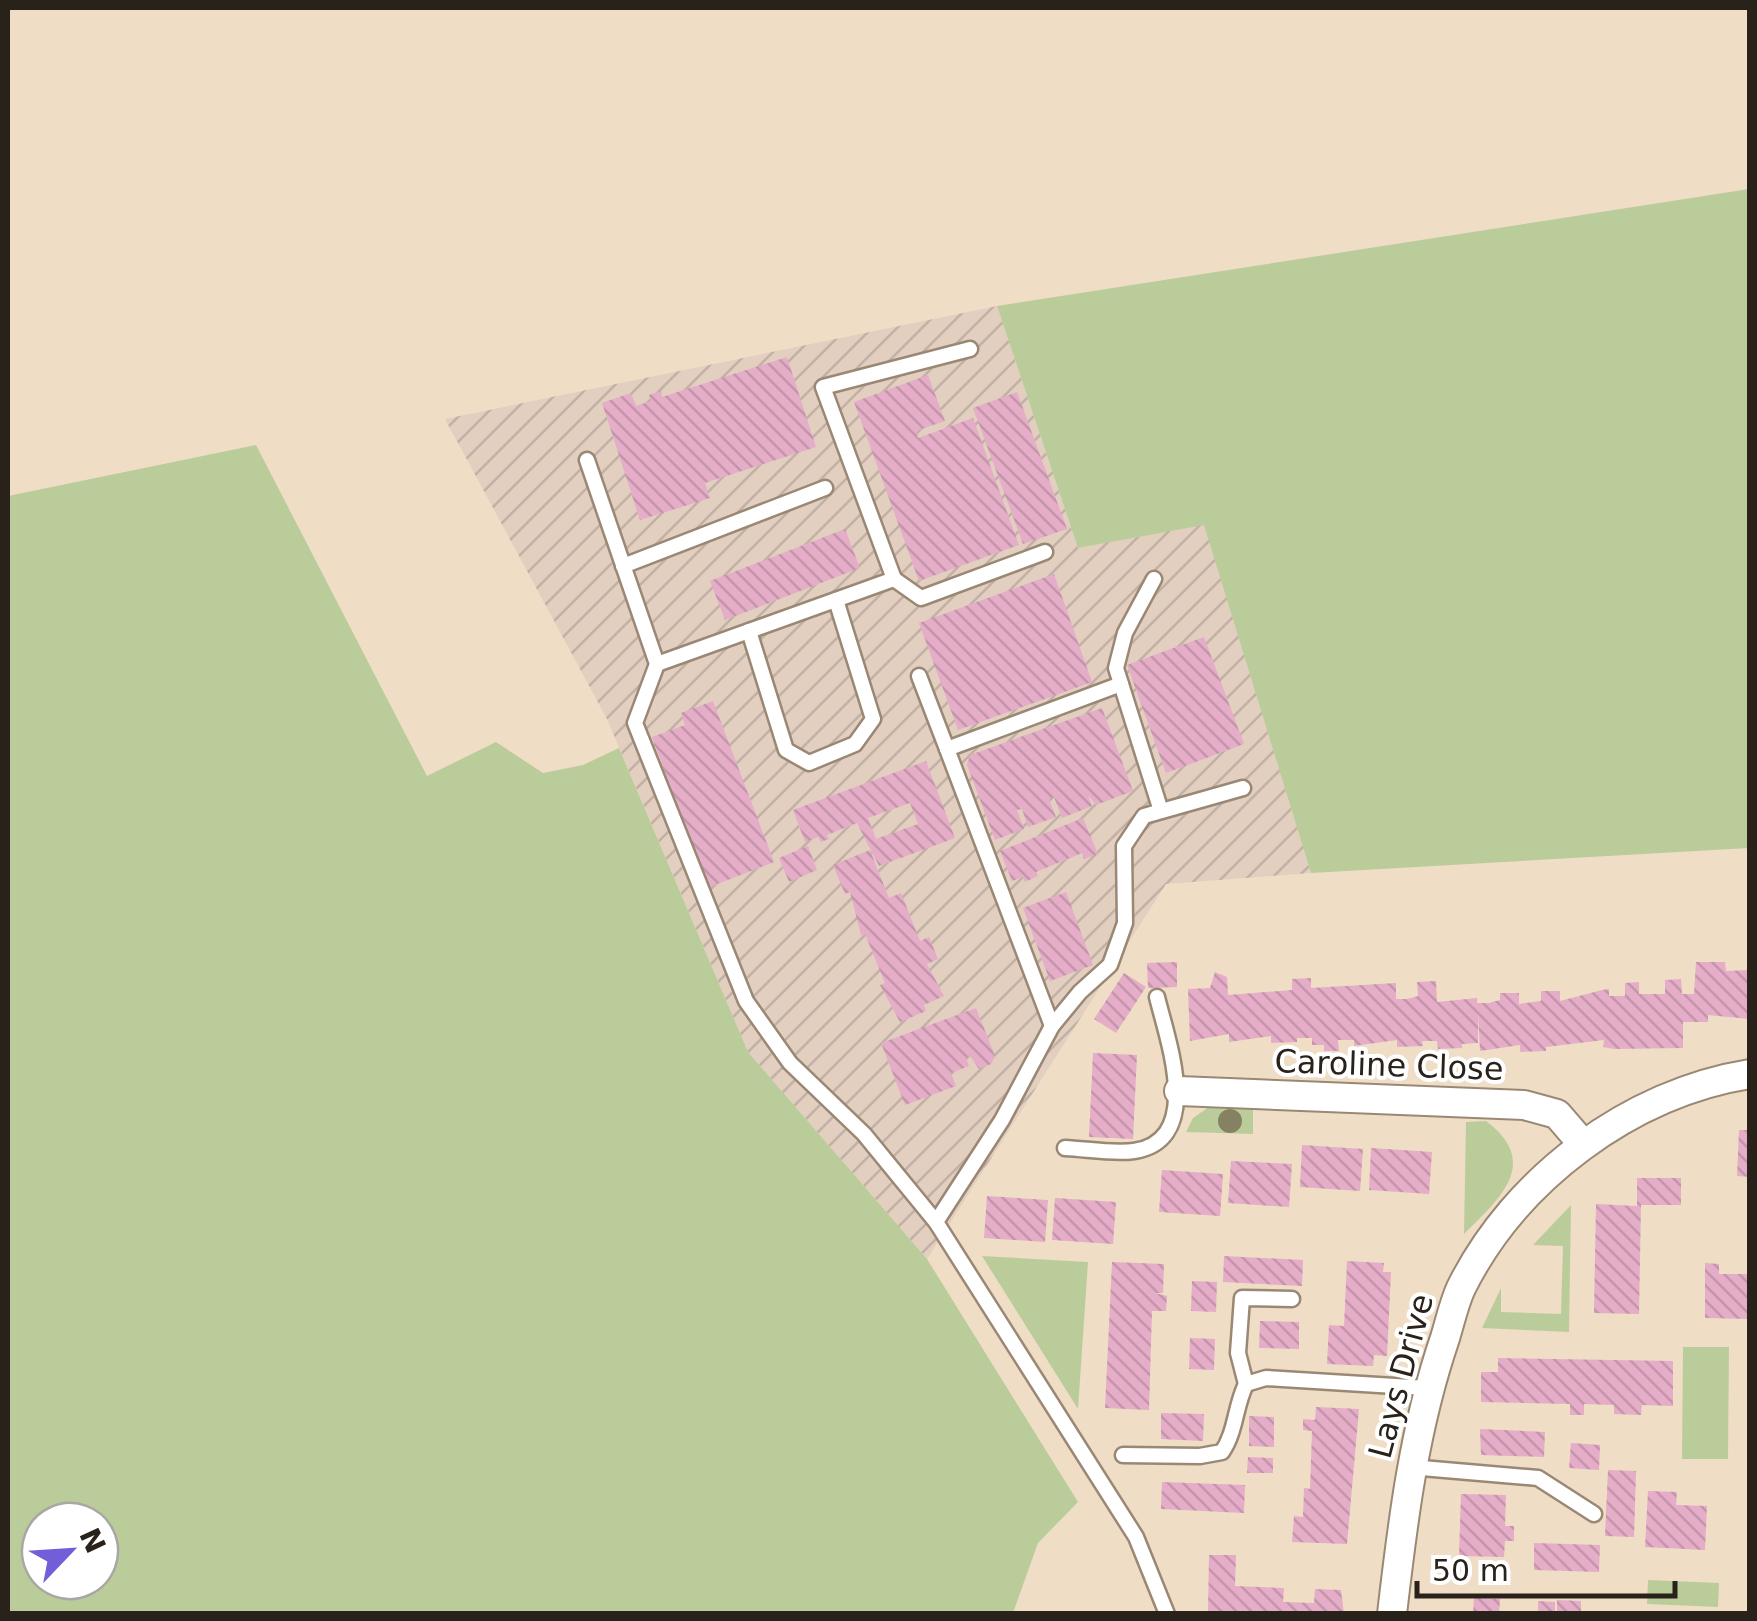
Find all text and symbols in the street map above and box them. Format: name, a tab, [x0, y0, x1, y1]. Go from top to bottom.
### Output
street label: Caroline Close	[1274, 1042, 1504, 1088]
street label: Lays Drive	[1361, 1290, 1441, 1462]
north arrow	[20, 1501, 120, 1601]
text: N	[72, 1523, 112, 1558]
scale bar	[1417, 1536, 1674, 1598]
text: 50 m	[1432, 1553, 1509, 1588]

